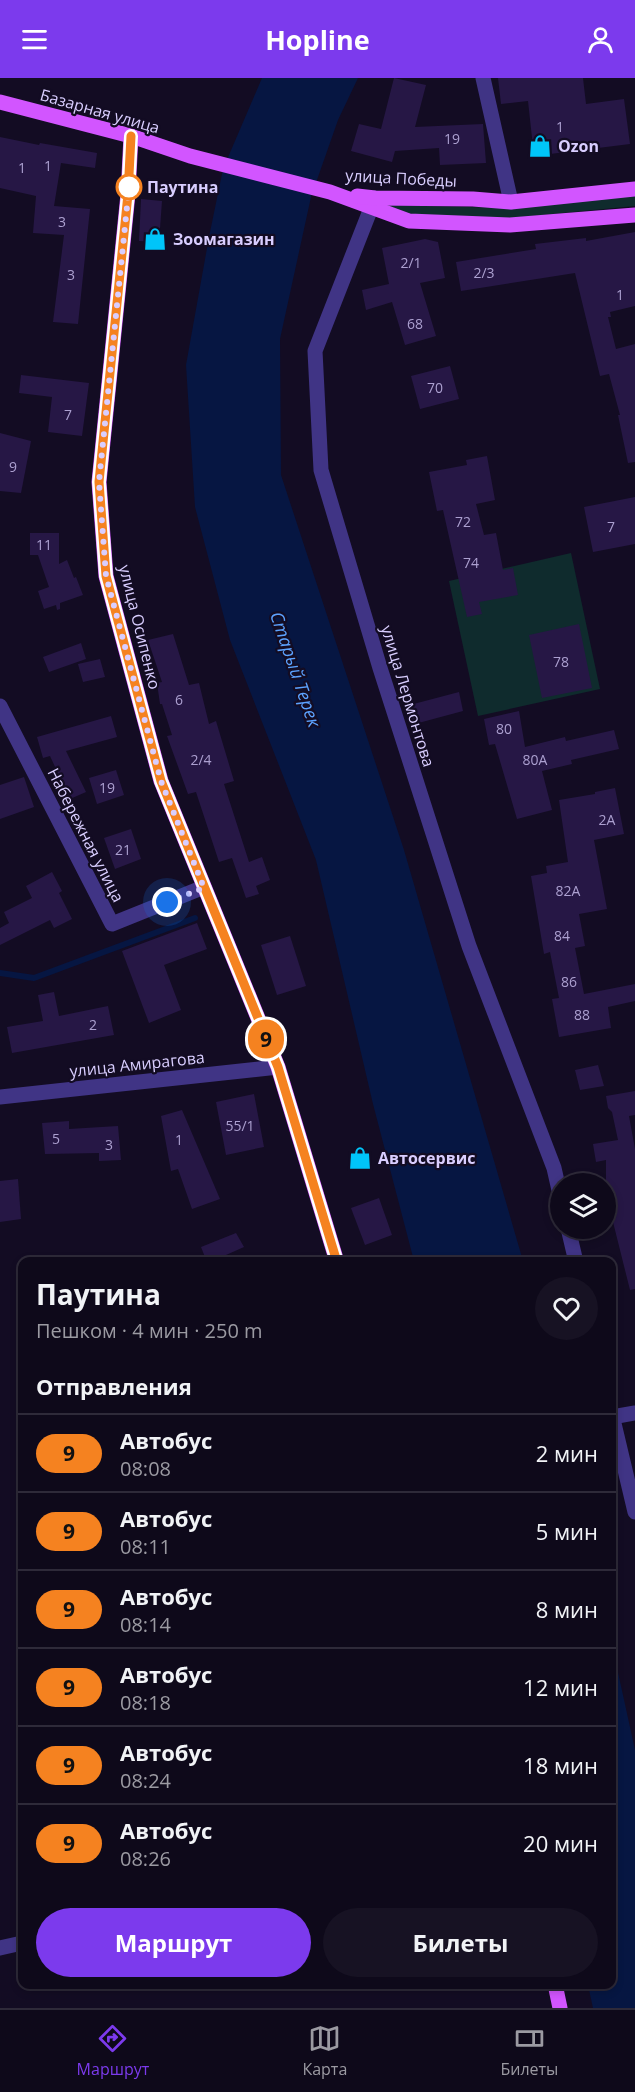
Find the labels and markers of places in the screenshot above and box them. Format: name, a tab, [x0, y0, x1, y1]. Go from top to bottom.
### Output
shop icon: Ozon	[527, 133, 553, 159]
place label: Ozon	[558, 135, 599, 157]
marker: Паутина	[116, 174, 142, 200]
place label: Паутина	[147, 176, 218, 198]
shop icon: Зоомагазин	[142, 226, 168, 252]
place label: Зоомагазин	[173, 228, 275, 250]
shop icon: Автосервис	[347, 1145, 373, 1171]
place label: Автосервис	[378, 1147, 475, 1169]

